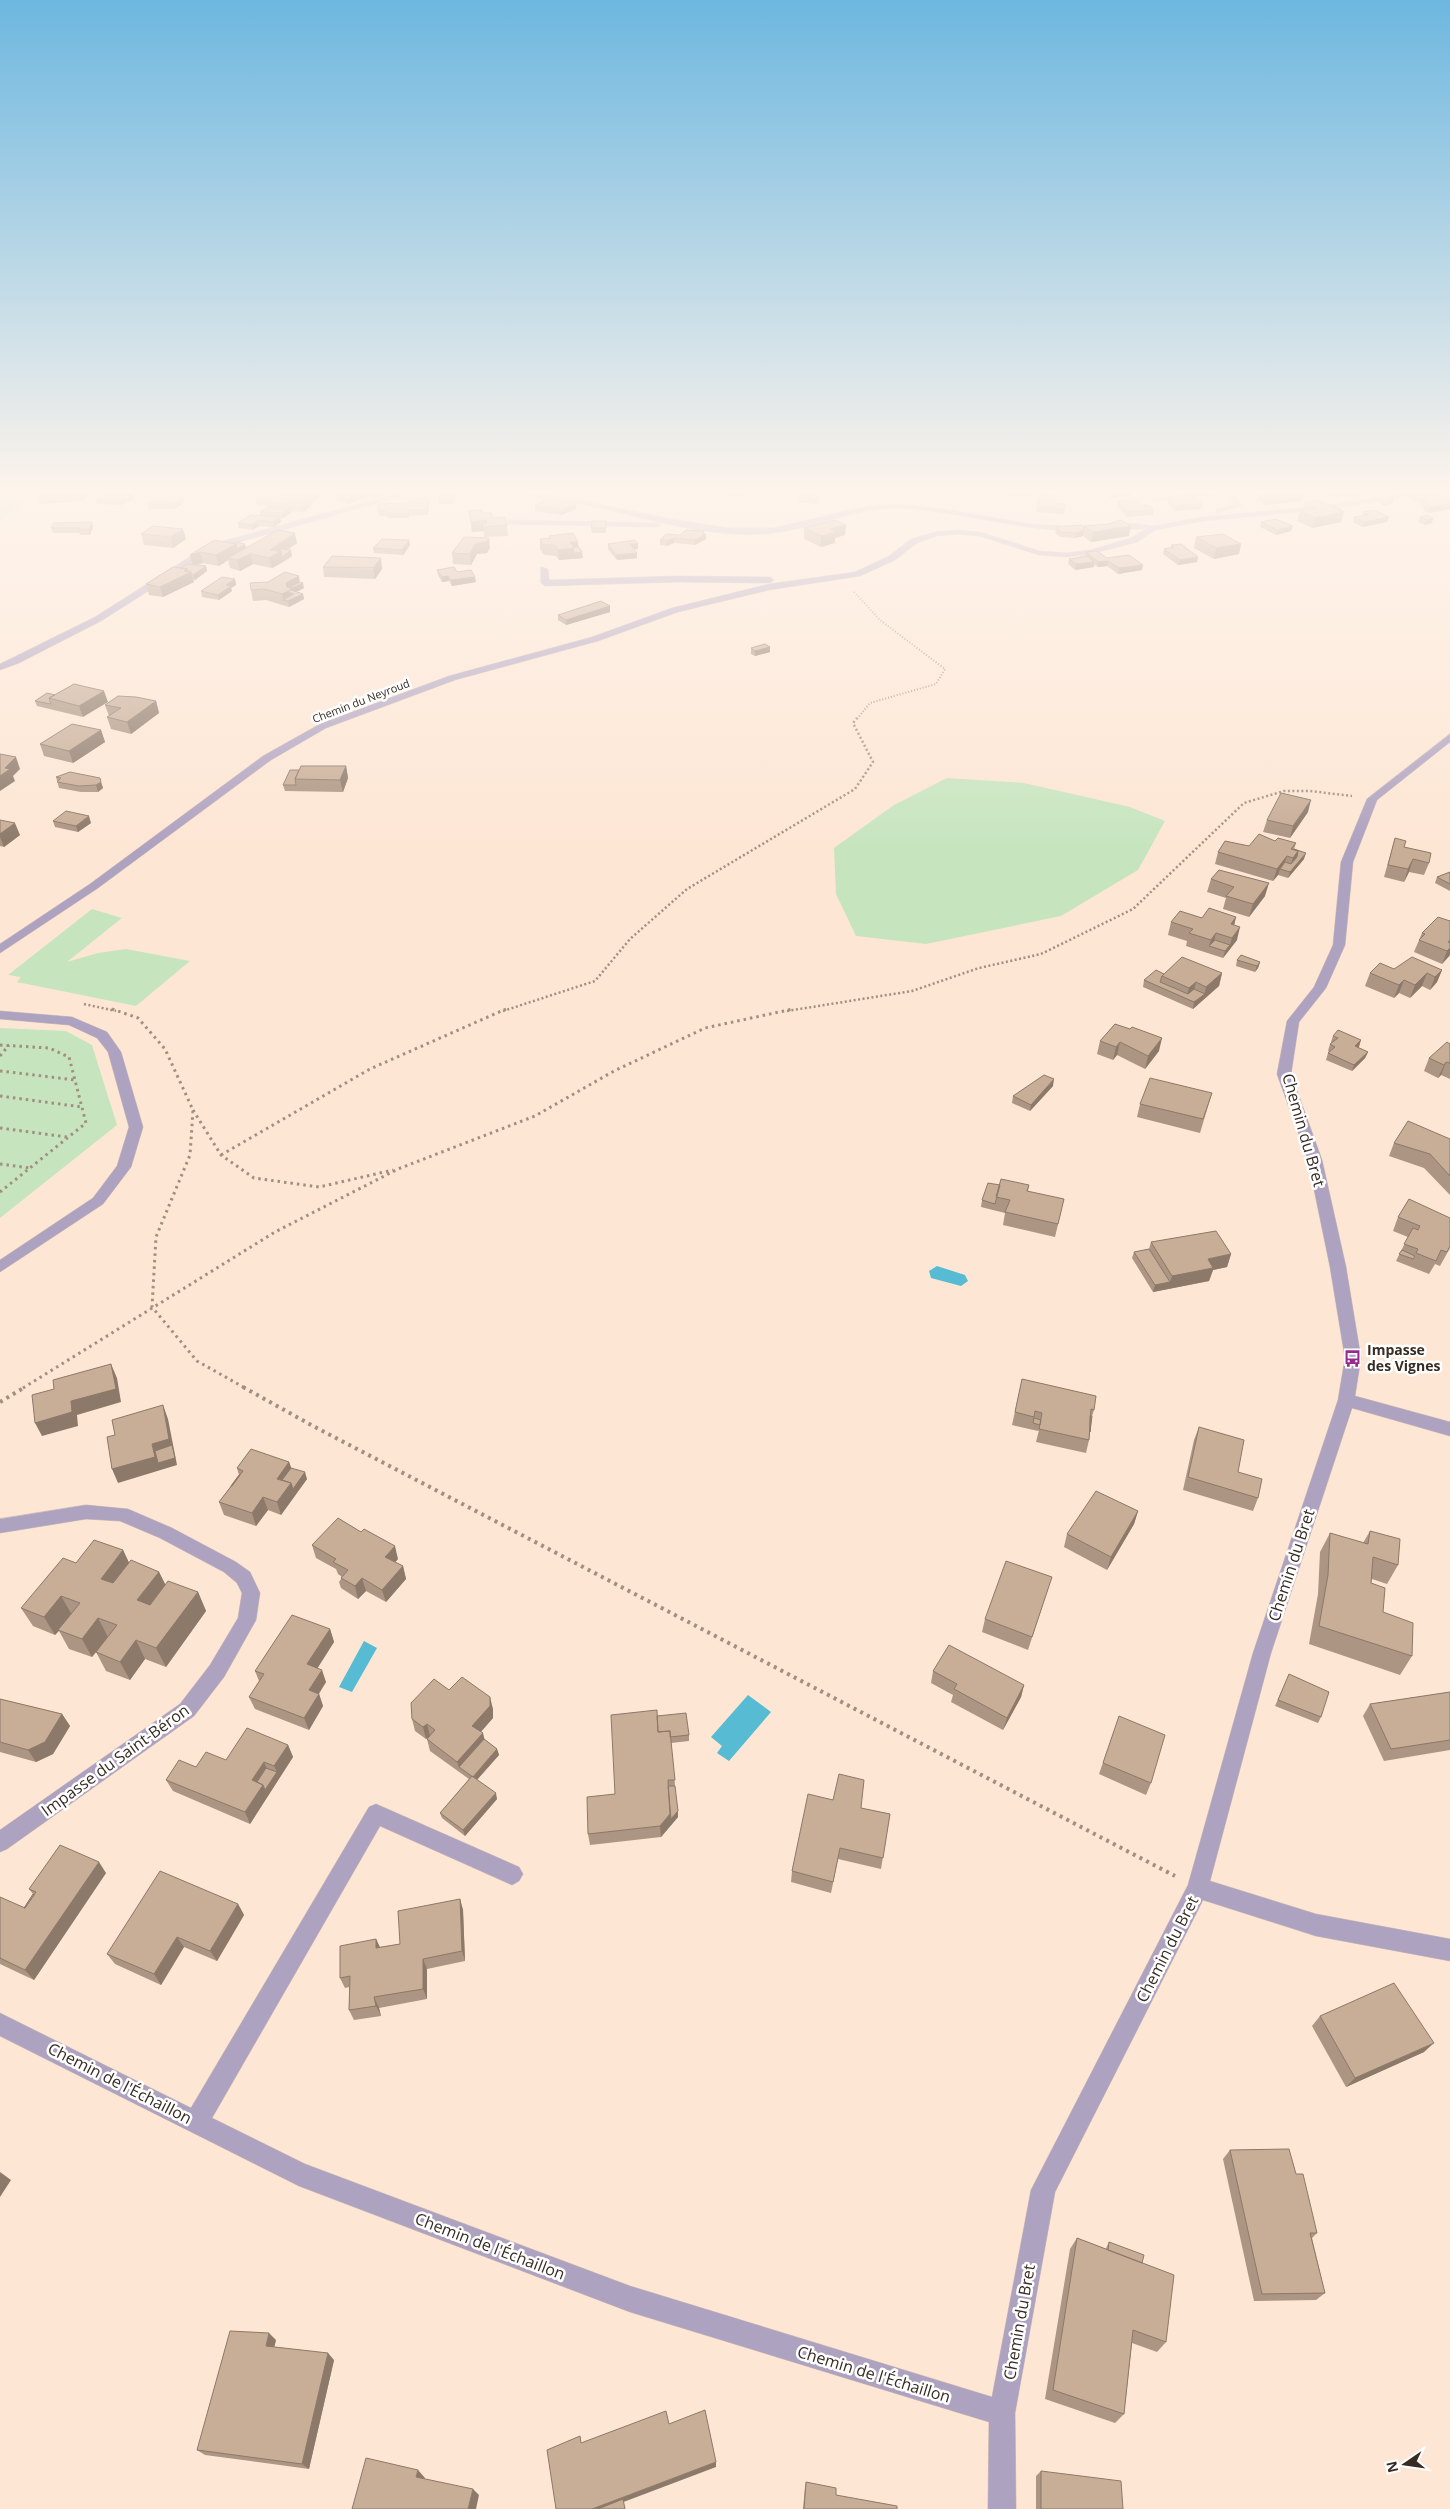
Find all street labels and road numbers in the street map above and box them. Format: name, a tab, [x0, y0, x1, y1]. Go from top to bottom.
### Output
street label: Chemin du Neyroud	[310, 675, 412, 726]
street label: Chemin du Bret	[1277, 1071, 1331, 1190]
street label: Chemin du Bret	[1262, 1506, 1320, 1624]
street label: Impasse du Saint-Béron	[37, 1699, 193, 1821]
street label: Chemin du Bret	[1131, 1892, 1203, 2006]
street label: Chemin de l'Échaillon	[44, 2037, 196, 2129]
street label: Chemin de l'Échaillon	[412, 2207, 568, 2285]
street label: Chemin du Bret	[998, 2262, 1040, 2382]
street label: Chemin de l'Échaillon	[795, 2340, 953, 2408]

